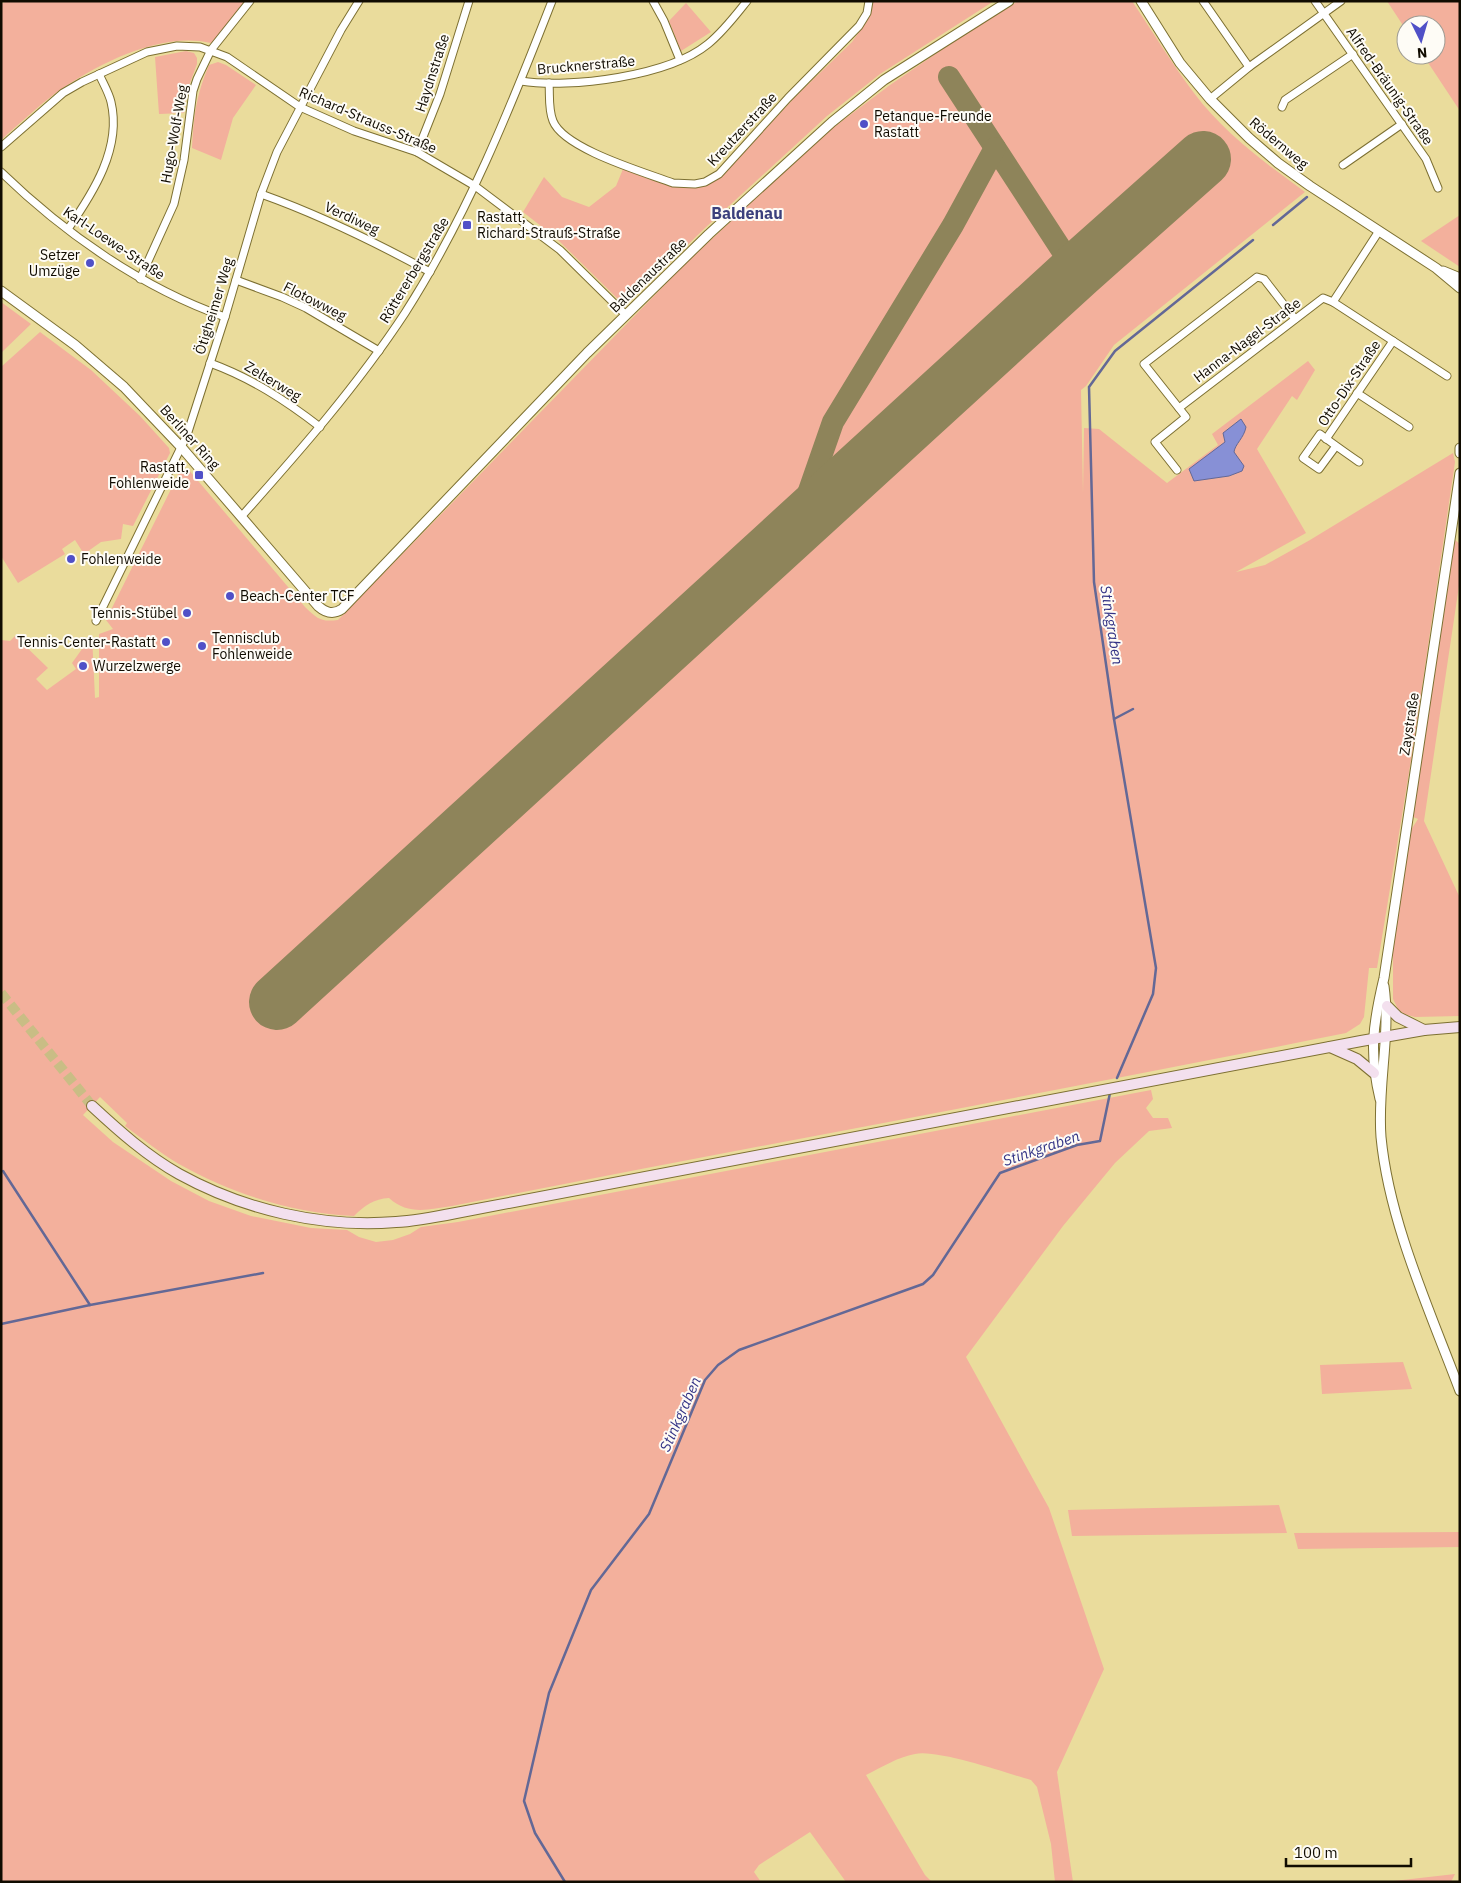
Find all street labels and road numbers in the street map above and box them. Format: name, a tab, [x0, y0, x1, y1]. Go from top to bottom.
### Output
street label: Alfred-Bräunig-Straße	[1343, 24, 1438, 149]
street label: Haydnstraße	[411, 31, 453, 114]
street label: Brucknerstraße	[536, 52, 636, 78]
street label: Hugo-Wolf-Weg	[156, 83, 192, 185]
street label: Richard-Strauss-Straße	[296, 83, 440, 157]
street label: Kreutzerstraße	[703, 88, 781, 170]
street label: Rödernweg	[1246, 113, 1313, 173]
street label: Verdiweg	[322, 198, 383, 239]
street label: Karl-Loewe-Straße	[60, 202, 169, 284]
street label: Röttererbergstraße	[375, 213, 453, 326]
street label: Baldenaustraße	[606, 233, 691, 316]
street label: Ötigheimer Weg	[191, 255, 237, 357]
street label: Flotowweg	[280, 277, 350, 325]
street label: Hanna-Nagel-Straße	[1190, 294, 1305, 386]
street label: Otto-Dix-Straße	[1314, 336, 1385, 430]
street label: Zelterweg	[241, 357, 305, 405]
street label: Berliner Ring	[156, 401, 224, 474]
street label: Zaystraße	[1395, 691, 1423, 757]

